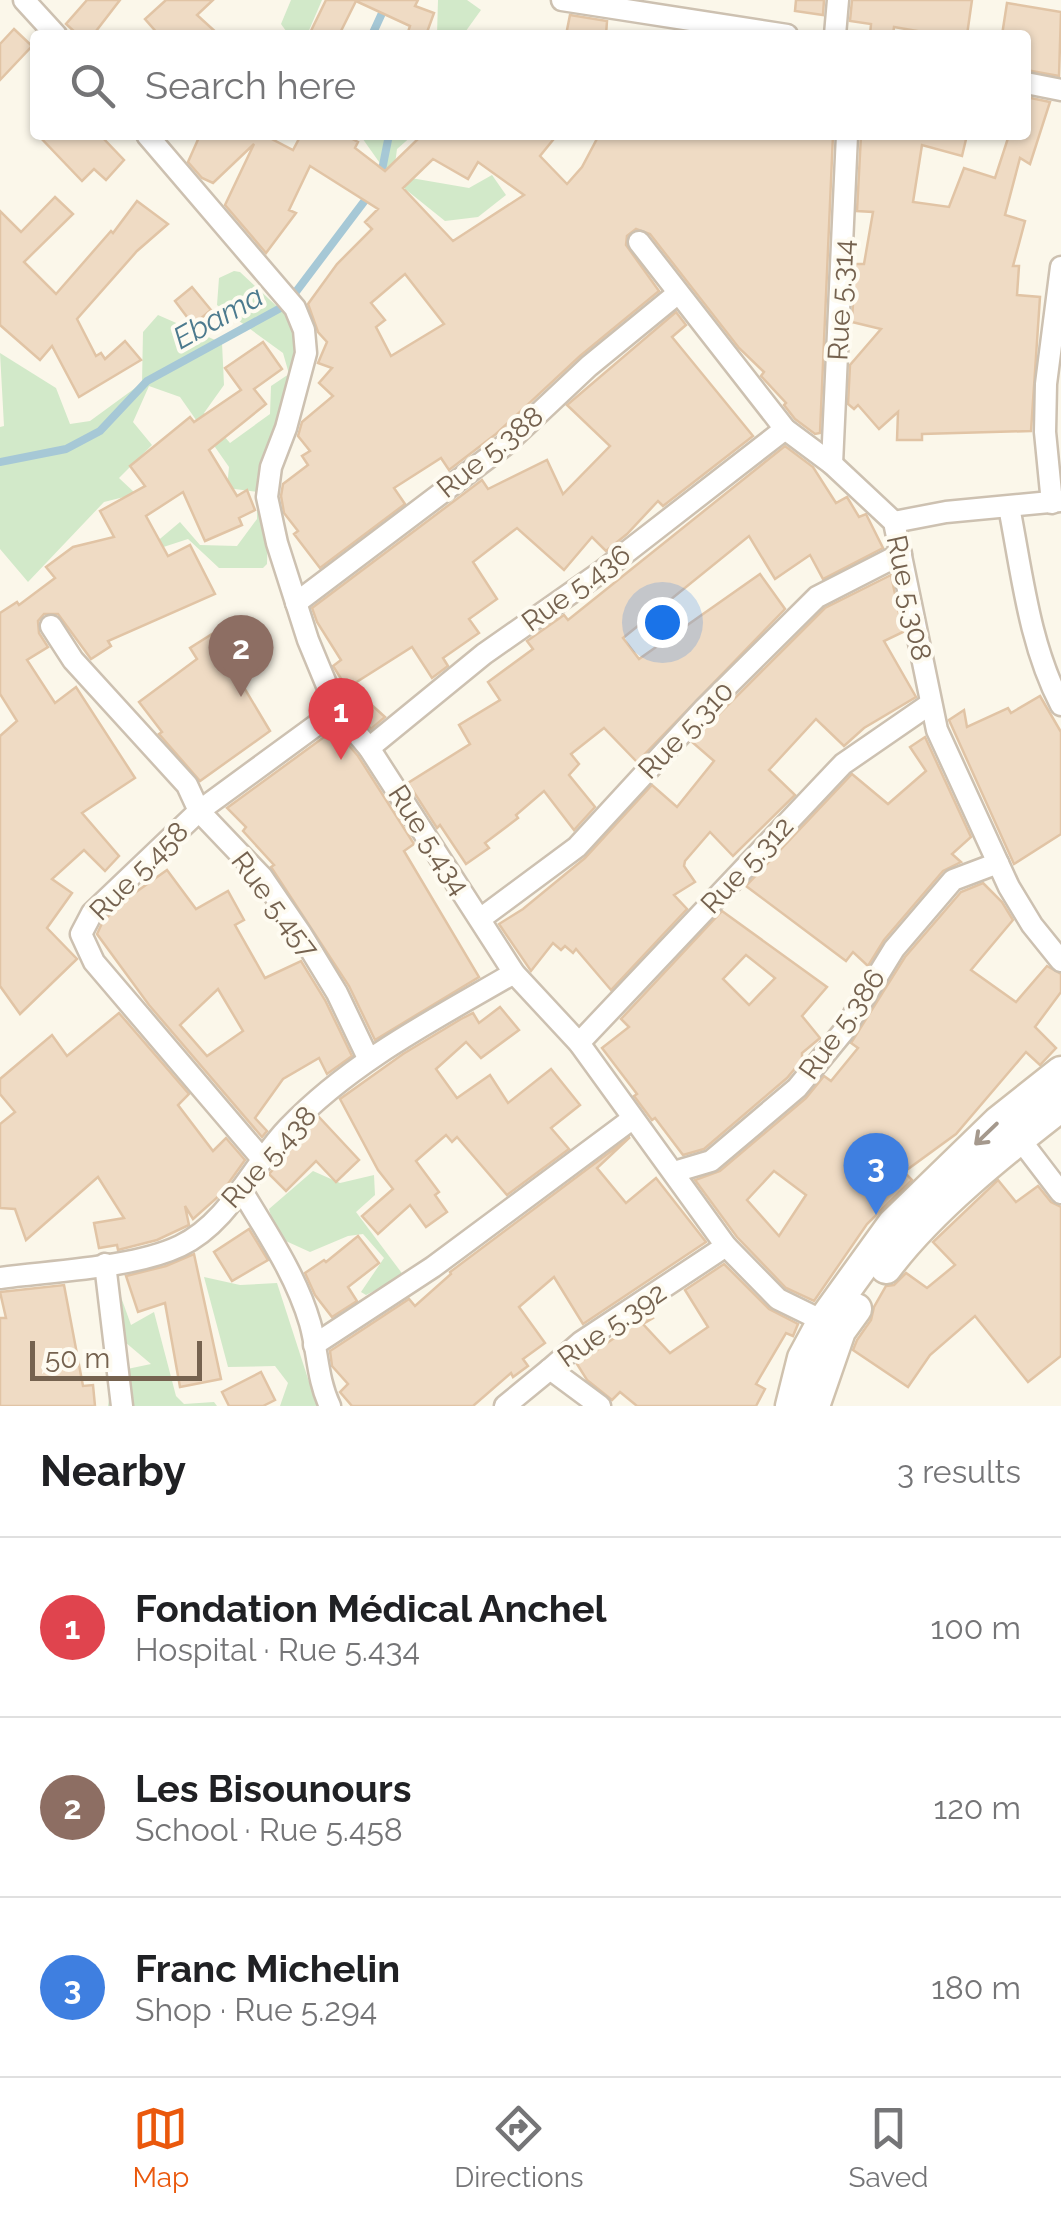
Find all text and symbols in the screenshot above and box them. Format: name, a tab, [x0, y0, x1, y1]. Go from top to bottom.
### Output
search box	[30, 30, 1031, 140]
icon: search	[65, 58, 120, 113]
text: Search here	[145, 63, 356, 108]
street label: Rue 5.314	[821, 239, 861, 361]
water label: Ebama	[167, 278, 269, 356]
street label: Rue 5.388	[430, 399, 550, 505]
street label: Rue 5.308	[880, 532, 938, 664]
street label: Rue 5.436	[515, 538, 637, 638]
your location	[637, 597, 688, 648]
pin: 2	[208, 614, 274, 697]
street label: Rue 5.310	[631, 674, 741, 786]
pin: 1	[308, 678, 374, 760]
street label: Rue 5.434	[381, 779, 477, 901]
street label: Rue 5.312	[694, 810, 800, 920]
street label: Rue 5.458	[83, 815, 195, 927]
street label: Rue 5.457	[224, 845, 326, 965]
street label: Rue 5.386	[792, 962, 892, 1086]
street label: Rue 5.438	[215, 1099, 323, 1215]
one-way arrow	[974, 1122, 998, 1146]
pin: 3	[844, 1132, 908, 1215]
street label: Rue 5.392	[551, 1276, 673, 1374]
scale bar	[30, 1336, 202, 1380]
text: 50 m	[45, 1342, 110, 1375]
text: Nearby	[40, 1447, 186, 1496]
text: 3 results	[897, 1453, 1021, 1490]
text: Fondation Médical Anchel	[135, 1586, 607, 1631]
text: 1	[65, 1609, 80, 1646]
text: 100 m	[931, 1609, 1021, 1646]
text: Hospital · Rue 5.434	[135, 1631, 420, 1668]
text: Les Bisounours	[135, 1766, 411, 1811]
text: 2	[63, 1789, 82, 1826]
text: 120 m	[933, 1789, 1021, 1826]
text: School · Rue 5.458	[135, 1811, 403, 1848]
text: Franc Michelin	[135, 1946, 400, 1991]
text: 3	[64, 1969, 81, 2006]
text: 180 m	[931, 1969, 1021, 2006]
text: Shop · Rue 5.294	[135, 1991, 377, 2028]
tab: Map	[132, 2101, 189, 2194]
tab: Directions	[454, 2101, 584, 2194]
tab: Saved	[848, 2101, 929, 2194]

